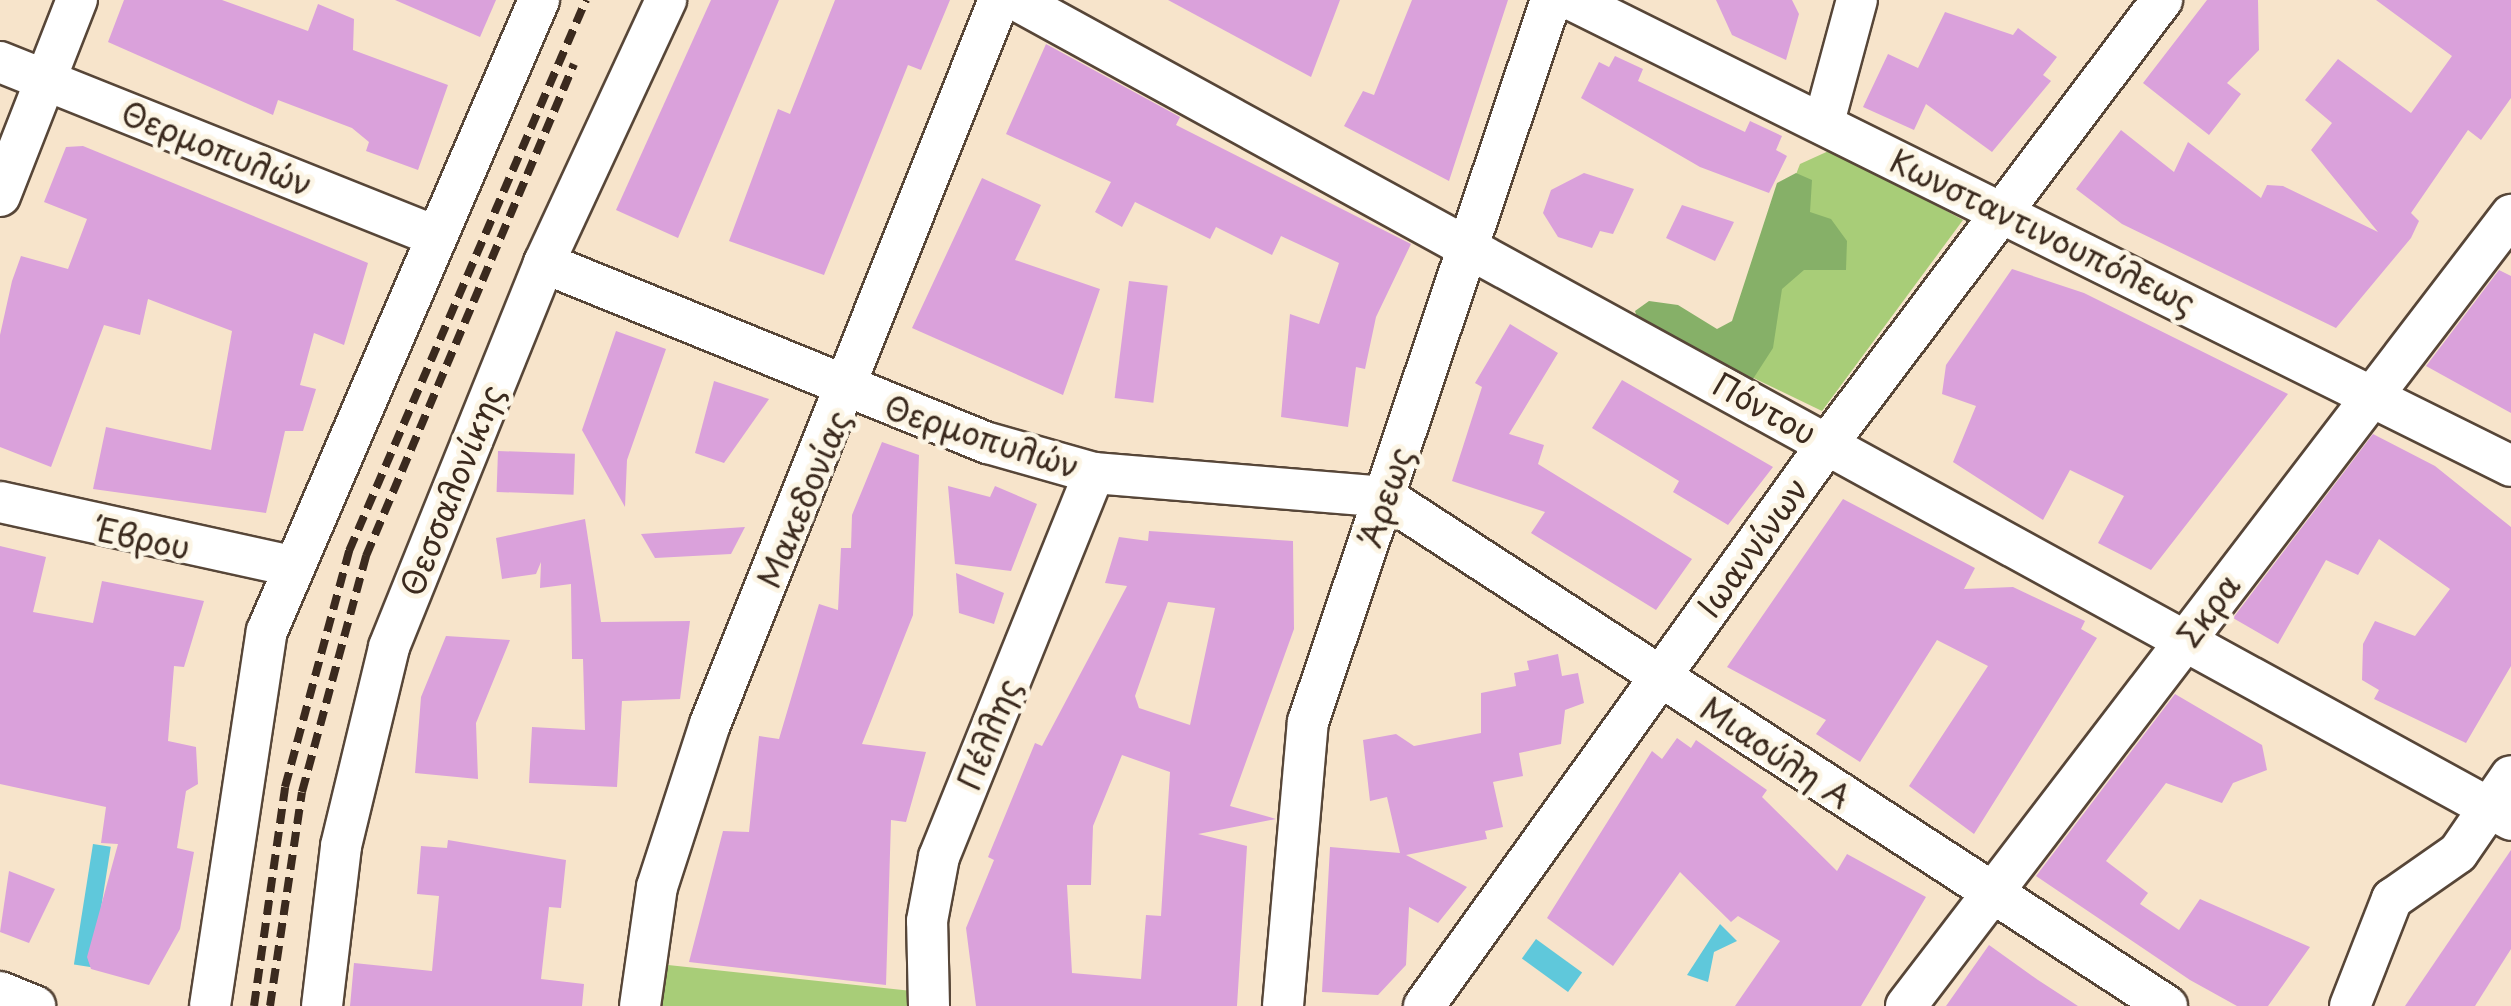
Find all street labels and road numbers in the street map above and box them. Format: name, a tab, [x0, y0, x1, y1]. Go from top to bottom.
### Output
street label: Θερμοπυλών	[116, 92, 318, 204]
street label: Κωνσταντινουπόλεως	[1884, 140, 2202, 322]
street label: Πόντου	[1707, 364, 1823, 452]
street label: Θεσσαλονίκης	[391, 379, 511, 601]
street label: Θερμοπυλών	[880, 387, 1084, 485]
street label: Μακεδονίας	[748, 405, 858, 593]
street label: Άρεως	[1350, 442, 1420, 552]
street label: Ιωαννίνων	[1689, 470, 1815, 624]
street label: Έβρου	[94, 509, 194, 567]
street label: Σκρα	[2168, 566, 2248, 654]
street label: Πέλλης	[948, 673, 1028, 795]
street label: Μιαούλη Α	[1694, 688, 1858, 816]

